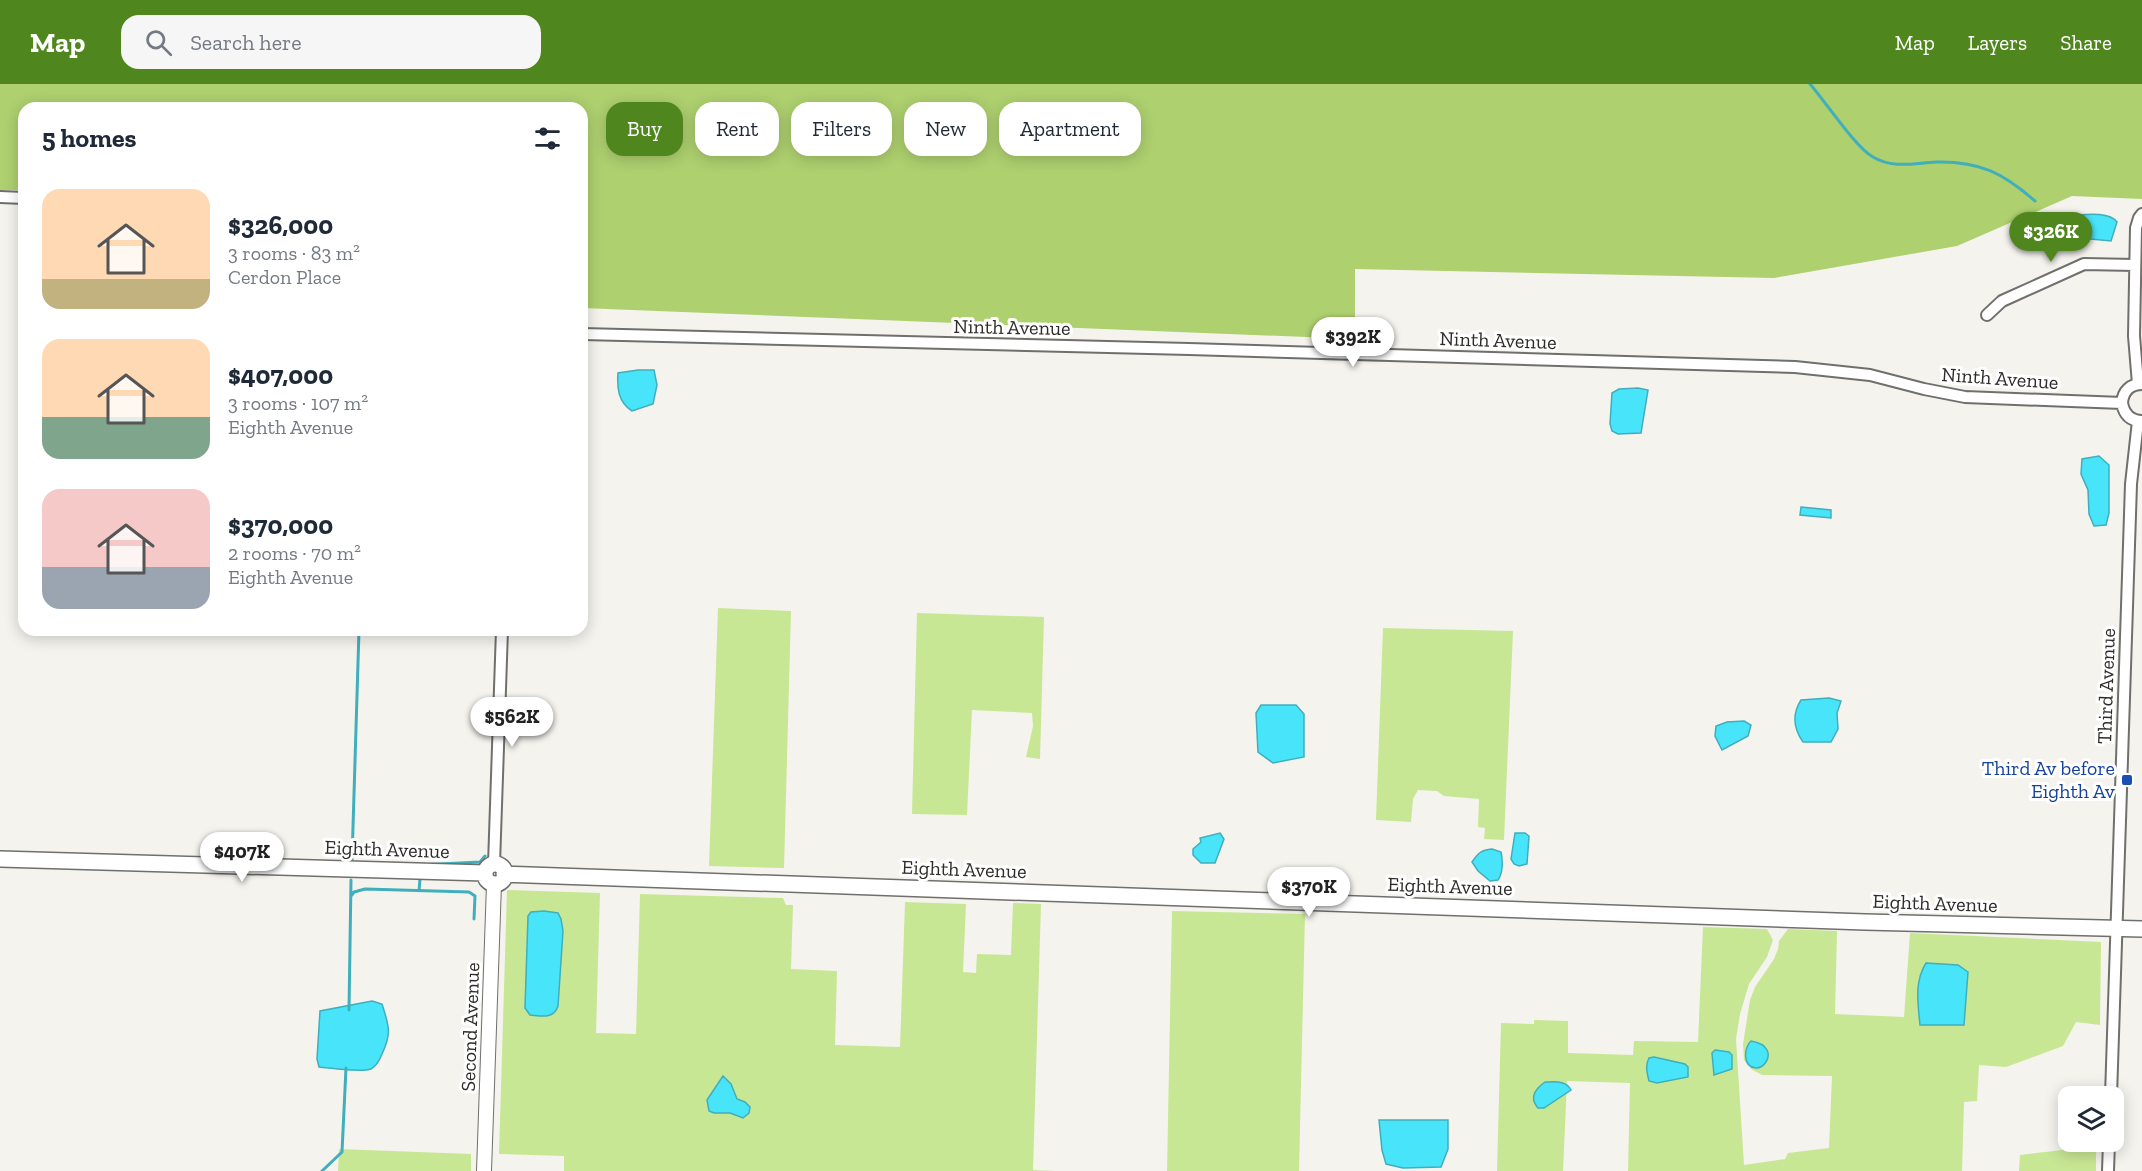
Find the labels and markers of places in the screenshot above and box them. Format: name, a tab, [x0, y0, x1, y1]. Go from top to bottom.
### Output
pin: $326K	[2009, 212, 2093, 263]
pin: $392K	[1311, 317, 1395, 368]
pin: $562K	[470, 697, 554, 748]
place label: Third Av before Eighth Av	[1982, 756, 2115, 803]
marker: Third Av before Eighth Av	[2120, 773, 2134, 787]
pin: $407K	[200, 832, 284, 883]
pin: $370K	[1267, 867, 1351, 918]

